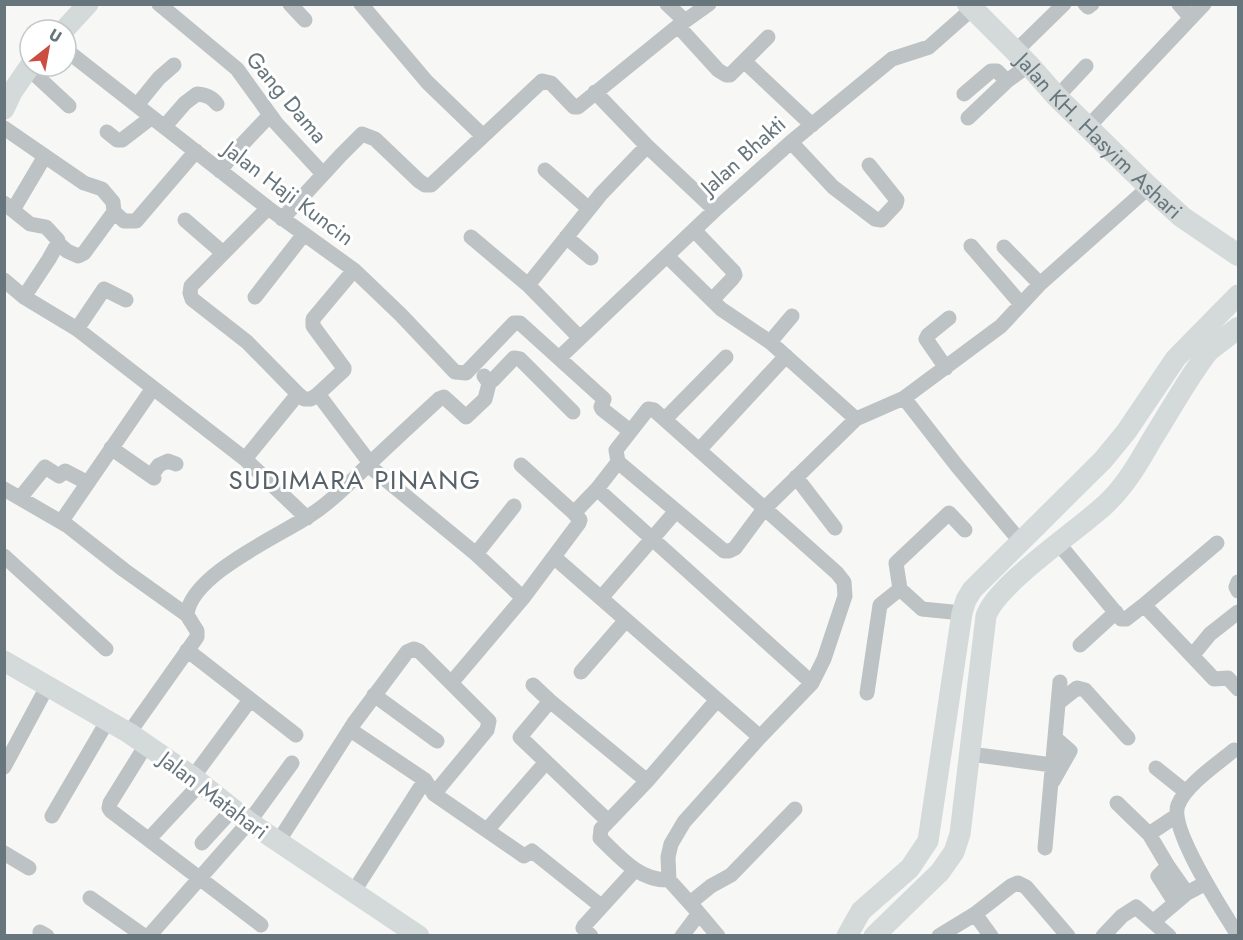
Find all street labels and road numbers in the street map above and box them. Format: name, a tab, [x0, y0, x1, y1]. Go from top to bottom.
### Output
street label: Jalan KH. Hasyim Ashari	[1007, 43, 1190, 226]
street label: Gang Dama	[239, 44, 335, 150]
street label: Jalan Bhakti	[691, 108, 793, 204]
street label: Jalan Haji Kuncin	[215, 131, 361, 253]
street label: Jalan Matahari	[150, 742, 275, 847]

